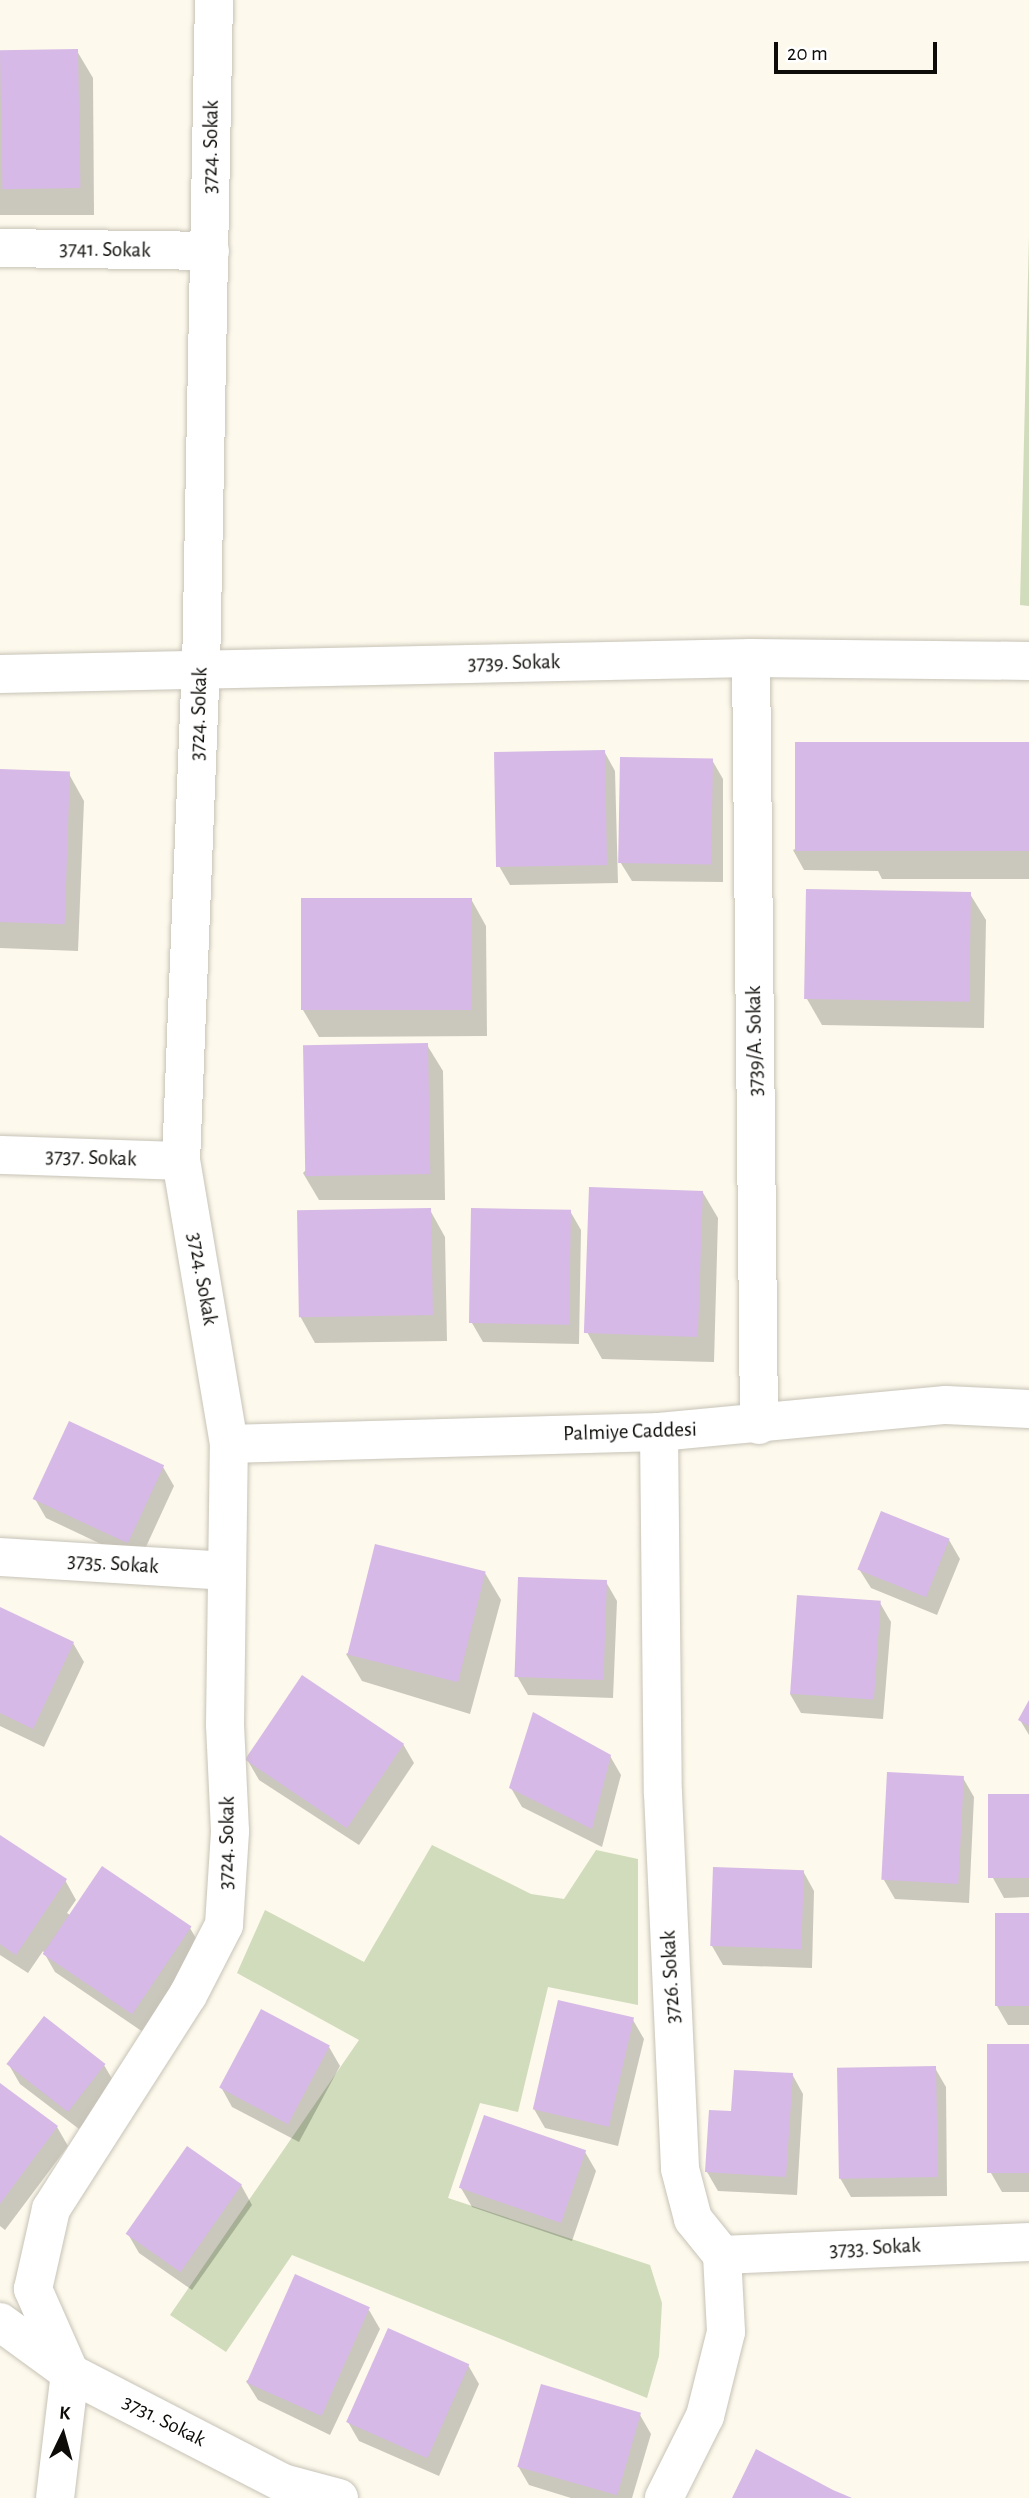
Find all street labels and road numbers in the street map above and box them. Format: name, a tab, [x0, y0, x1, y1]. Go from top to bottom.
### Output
street label: 3724. Sokak	[198, 100, 224, 194]
street label: 3741. Sokak	[59, 237, 151, 263]
street label: 3739. Sokak	[468, 650, 560, 676]
street label: 3724. Sokak	[185, 667, 213, 761]
street label: 3739/A. Sokak	[741, 985, 769, 1097]
street label: 3737. Sokak	[45, 1144, 137, 1172]
street label: 3724. Sokak	[181, 1231, 223, 1327]
street label: Palmiye Caddesi	[563, 1417, 697, 1447]
street label: 3735. Sokak	[67, 1548, 159, 1580]
street label: 3724. Sokak	[214, 1796, 240, 1890]
street label: 3726. Sokak	[656, 1930, 686, 2024]
street label: 3733. Sokak	[829, 2233, 921, 2263]
street label: 3731. Sokak	[118, 2389, 210, 2453]

